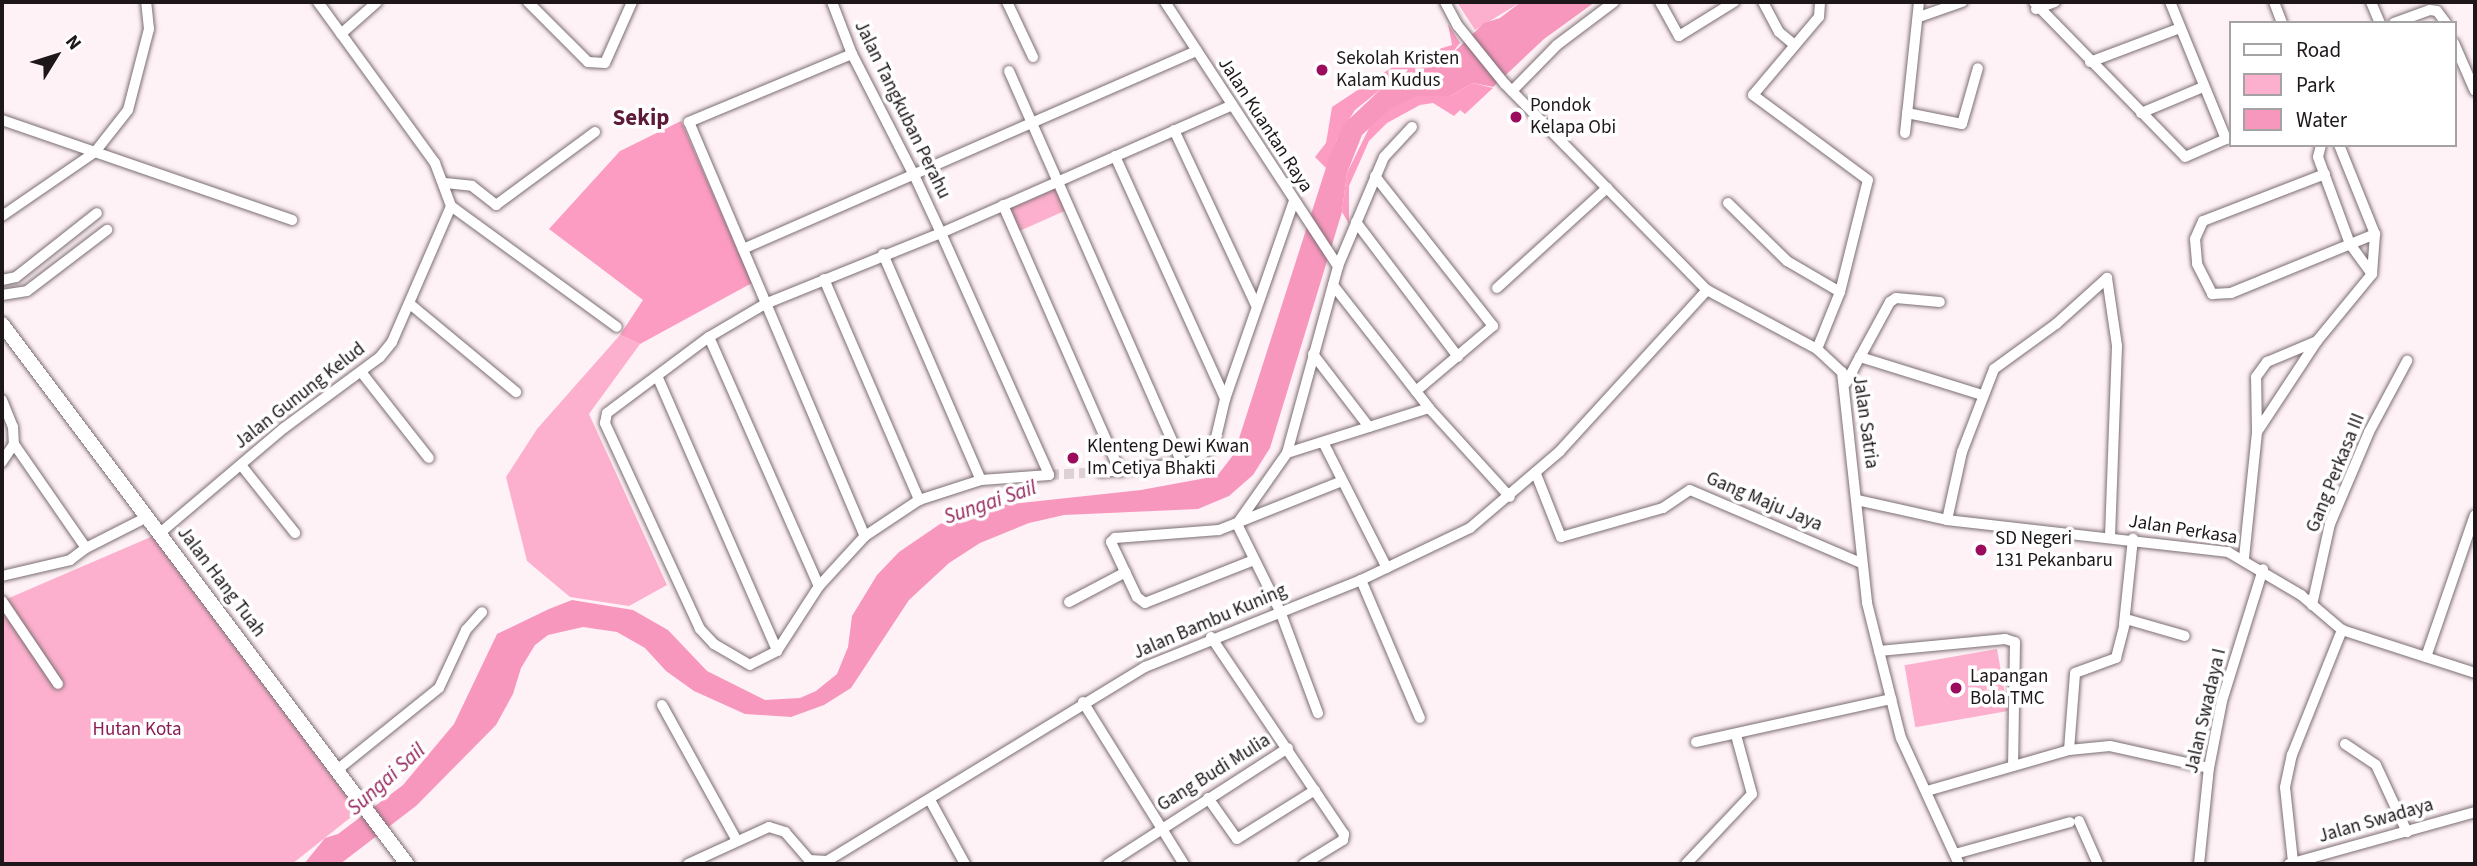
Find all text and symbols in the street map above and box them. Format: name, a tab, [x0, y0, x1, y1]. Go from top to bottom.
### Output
street label: Jalan Tangkuban Perahu	[849, 17, 955, 203]
north arrow	[21, 21, 91, 91]
legend	[2228, 21, 2456, 147]
text: N	[58, 29, 87, 56]
text: Road	[2296, 35, 2341, 65]
place label: Sekolah Kristen Kalam Kudus	[1336, 48, 1459, 92]
street label: Jalan Kuantan Raya	[1213, 53, 1317, 197]
marker: Sekolah Kristen Kalam Kudus	[1314, 62, 1330, 78]
text: Park	[2296, 70, 2335, 100]
place label: Pondok Kelapa Obi	[1530, 95, 1616, 139]
district label: Sekip	[613, 104, 669, 132]
text: Water	[2296, 105, 2347, 135]
marker: Pondok Kelapa Obi	[1508, 109, 1524, 125]
street label: Jalan Gunung Kelud	[230, 338, 370, 454]
street label: Jalan Satria	[1847, 374, 1883, 470]
street label: Gang Perkasa III	[2302, 410, 2370, 536]
place label: Klenteng Dewi Kwan Im Cetiya Bhakti	[1087, 436, 1249, 480]
marker: Klenteng Dewi Kwan Im Cetiya Bhakti	[1065, 450, 1081, 466]
street label: Gang Maju Jaya	[1702, 467, 1826, 537]
water label: Sungai Sail	[940, 474, 1040, 530]
street label: Jalan Perkasa	[2127, 510, 2239, 550]
street label: Jalan Hang Tuah	[172, 522, 270, 642]
place label: SD Negeri 131 Pekanbaru	[1995, 528, 2113, 572]
marker: SD Negeri 131 Pekanbaru	[1973, 542, 1989, 558]
street label: Jalan Bambu Kuning	[1130, 579, 1290, 665]
street label: Jalan Swadaya I	[2181, 646, 2231, 776]
place label: Lapangan Bola TMC	[1970, 666, 2048, 710]
marker: Lapangan Bola TMC	[1948, 680, 1964, 696]
park label: Hutan Kota	[93, 719, 181, 741]
street label: Gang Budi Mulia	[1153, 729, 1275, 817]
water label: Sungai Sail	[342, 737, 430, 821]
street label: Jalan Swadaya	[2316, 794, 2436, 848]

